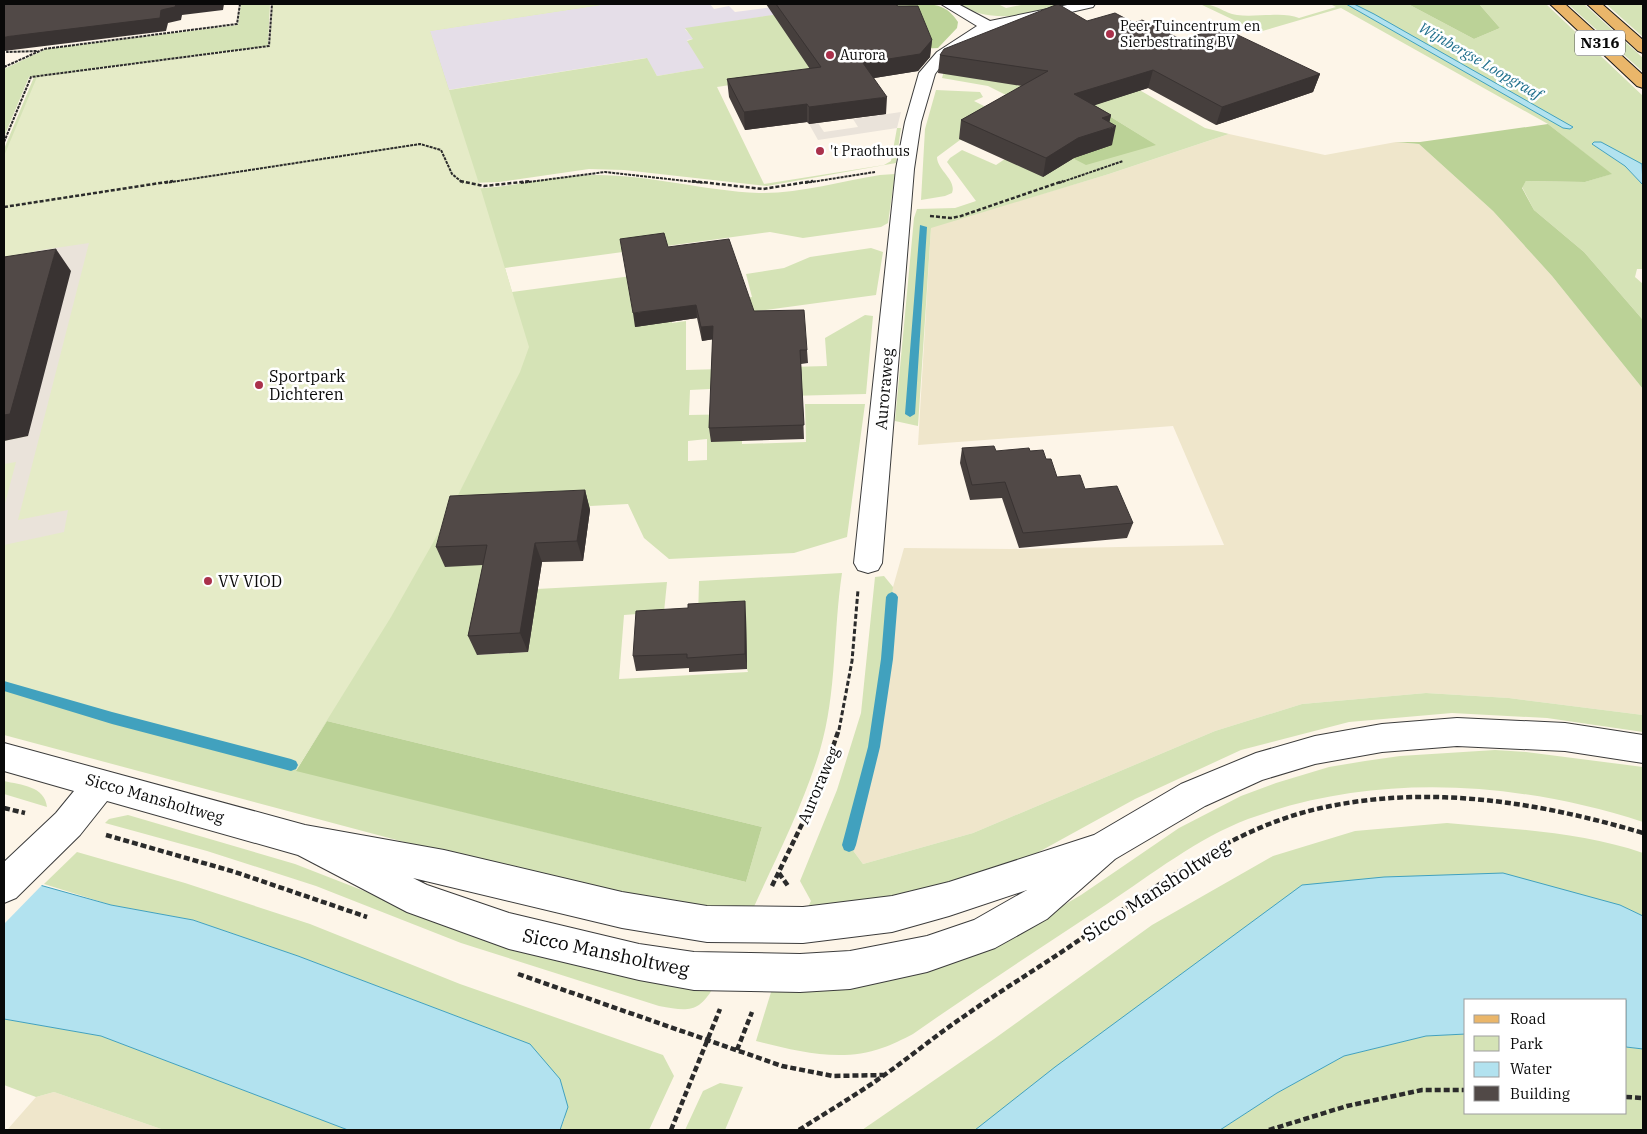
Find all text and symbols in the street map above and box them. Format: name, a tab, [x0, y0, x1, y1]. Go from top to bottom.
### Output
place label: Peer Tuincentrum en Sierbestrating BV	[1120, 17, 1261, 51]
water label: Wijnbergse Loopgraaf	[1415, 18, 1548, 105]
marker: Peer Tuincentrum en Sierbestrating BV	[1104, 28, 1116, 40]
road number: N316	[1575, 30, 1625, 56]
place label: Aurora	[840, 46, 886, 64]
marker: Aurora	[824, 49, 836, 61]
place label: 't Praothuus	[830, 142, 910, 160]
marker: 't Praothuus	[814, 145, 826, 157]
street label: Auroraweg	[870, 347, 898, 431]
place label: Sportpark Dichteren	[269, 366, 346, 404]
marker: Sportpark Dichteren	[253, 379, 265, 391]
place label: VV VIOD	[218, 571, 282, 591]
marker: VV VIOD	[202, 575, 214, 587]
street label: Auroraweg	[793, 743, 843, 827]
street label: Sicco Mansholtweg	[83, 769, 227, 827]
street label: Sicco Mansholtweg	[1078, 833, 1234, 946]
street label: Sicco Mansholtweg	[520, 923, 692, 982]
legend	[1464, 999, 1627, 1114]
text: Road	[1510, 1009, 1546, 1028]
text: Park	[1510, 1034, 1543, 1053]
text: Water	[1510, 1059, 1552, 1078]
text: Building	[1510, 1084, 1570, 1103]

